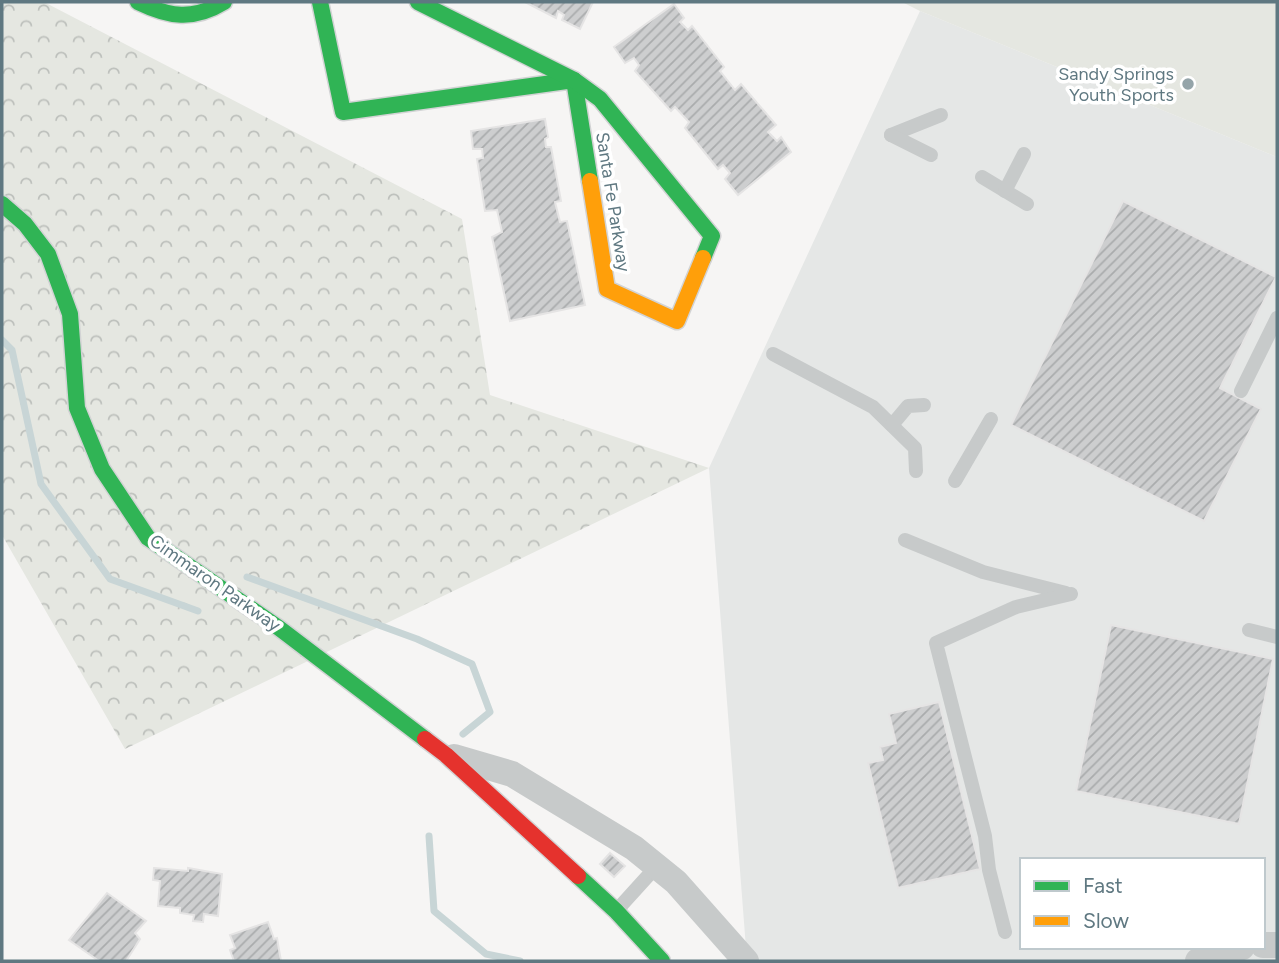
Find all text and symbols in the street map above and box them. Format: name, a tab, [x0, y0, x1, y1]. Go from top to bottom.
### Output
place label: Sandy Springs Youth Sports	[1058, 63, 1174, 106]
marker: Sandy Springs Youth Sports	[1180, 76, 1196, 92]
street label: Santa Fe Parkway	[591, 131, 635, 274]
street label: Cimmaron Parkway	[145, 530, 285, 637]
legend	[1020, 858, 1265, 949]
text: Fast	[1083, 873, 1123, 898]
text: Slow	[1083, 908, 1129, 933]

